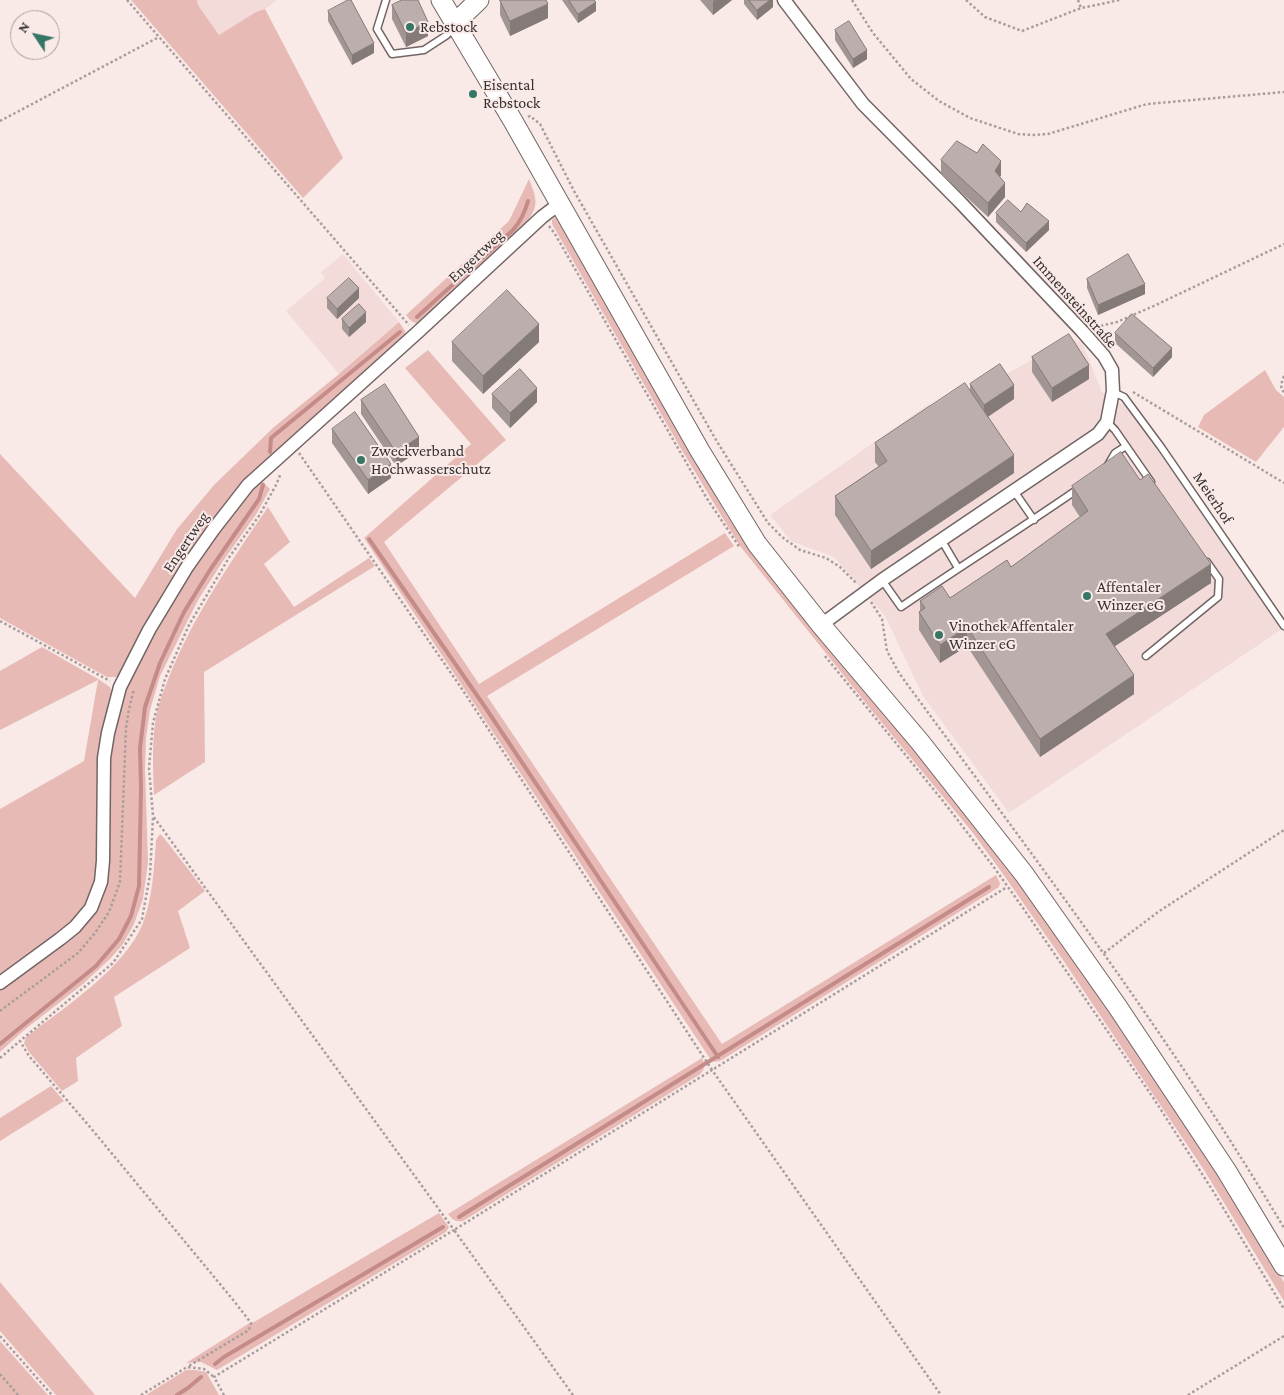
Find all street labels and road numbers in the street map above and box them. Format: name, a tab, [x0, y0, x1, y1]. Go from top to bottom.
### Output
street label: Engertweg	[444, 225, 508, 287]
street label: Immensteinstraße	[1028, 252, 1122, 352]
street label: Meierhof	[1189, 468, 1237, 528]
street label: Engertweg	[159, 508, 213, 576]

